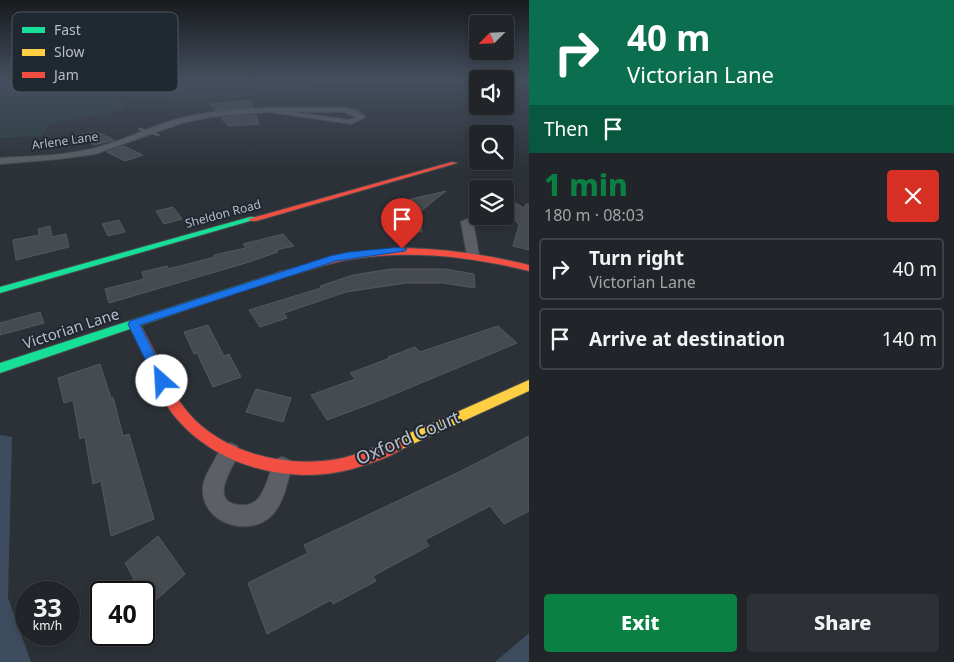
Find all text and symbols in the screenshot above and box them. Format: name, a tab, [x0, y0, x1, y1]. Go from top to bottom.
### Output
legend	[12, 12, 178, 92]
text: 40 m	[627, 14, 710, 61]
north arrow	[469, 15, 514, 60]
map controls	[469, 15, 514, 225]
text: Fast	[54, 20, 81, 39]
icon: right	[544, 20, 609, 85]
text: Slow	[54, 42, 85, 61]
text: Victorian Lane	[627, 59, 774, 89]
text: Jam	[52, 65, 79, 84]
button: sound	[469, 70, 514, 115]
icon: arrive	[599, 115, 627, 143]
text: Then	[544, 116, 589, 142]
button: search	[469, 125, 514, 170]
street label: Arlene Lane	[31, 127, 100, 154]
text: 1 min	[544, 164, 628, 205]
button: close	[887, 170, 939, 222]
button: layers	[469, 180, 514, 225]
street label: Sheldon Road	[183, 195, 263, 232]
pin	[381, 198, 423, 249]
text: 180 m · 08:03	[544, 204, 644, 226]
icon: arrive	[388, 205, 416, 233]
text: Turn right	[589, 245, 684, 271]
icon: right	[546, 255, 574, 283]
text: 40 m	[893, 256, 937, 282]
text: Victorian Lane	[589, 271, 696, 293]
street label: Victorian Lane	[20, 303, 121, 353]
icon: arrive	[546, 325, 574, 353]
text: Arrive at destination	[589, 326, 785, 352]
text: 140 m	[882, 326, 937, 352]
position arrow	[135, 354, 187, 406]
street label: Oxford Court	[352, 404, 464, 470]
speed limit sign: 40	[90, 581, 155, 646]
text: 33	[33, 590, 62, 624]
button: Exit	[544, 594, 737, 652]
button: Share	[747, 594, 939, 652]
text: km/h	[33, 617, 62, 634]

